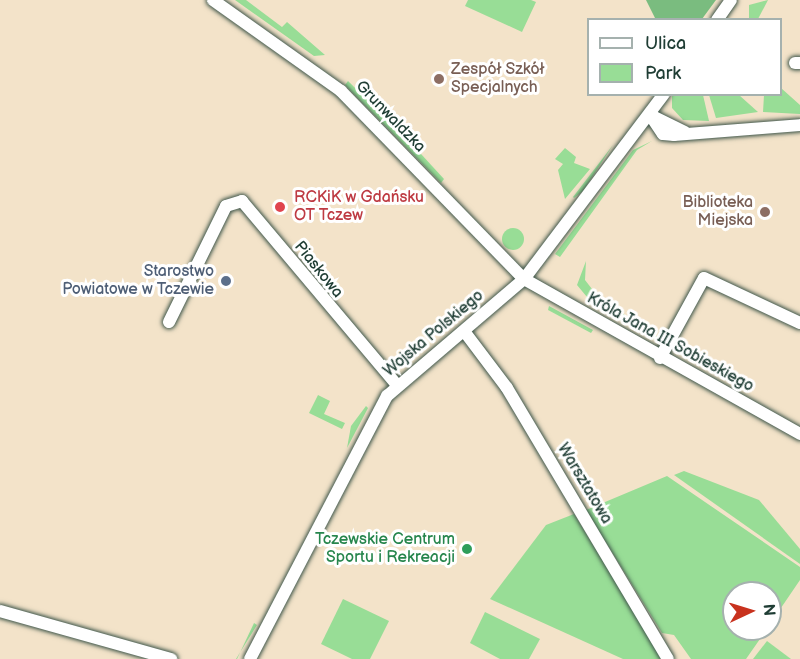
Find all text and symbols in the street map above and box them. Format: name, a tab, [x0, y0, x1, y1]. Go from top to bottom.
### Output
legend	[587, 18, 782, 96]
text: Ulica	[645, 33, 686, 54]
place label: Zespół Szkół Specjalnych	[451, 60, 545, 98]
text: Park	[645, 63, 681, 84]
marker: Zespół Szkół Specjalnych	[432, 72, 446, 86]
street label: Grunwaldzka	[351, 77, 429, 157]
place label: RCKiK w Gdańsku OT Tczew	[294, 188, 424, 226]
place label: Biblioteka Miejska	[683, 193, 753, 231]
marker: RCKiK w Gdańsku OT Tczew	[271, 198, 289, 216]
marker: Biblioteka Miejska	[758, 205, 772, 219]
street label: Piaskowa	[289, 238, 347, 302]
place label: Starostwo Powiatowe w Tczewie	[62, 262, 214, 300]
marker: Starostwo Powiatowe w Tczewie	[219, 274, 233, 288]
street label: Wojska Polskiego	[380, 287, 488, 381]
street label: Króla Jana III Sobieskiego	[583, 289, 757, 397]
street label: Warsztatowa	[552, 440, 616, 528]
place label: Tczewskie Centrum Sportu i Rekreacji	[315, 530, 455, 568]
marker: Tczewskie Centrum Sportu i Rekreacji	[460, 542, 474, 556]
north arrow	[722, 581, 782, 641]
text: N	[759, 603, 778, 617]

